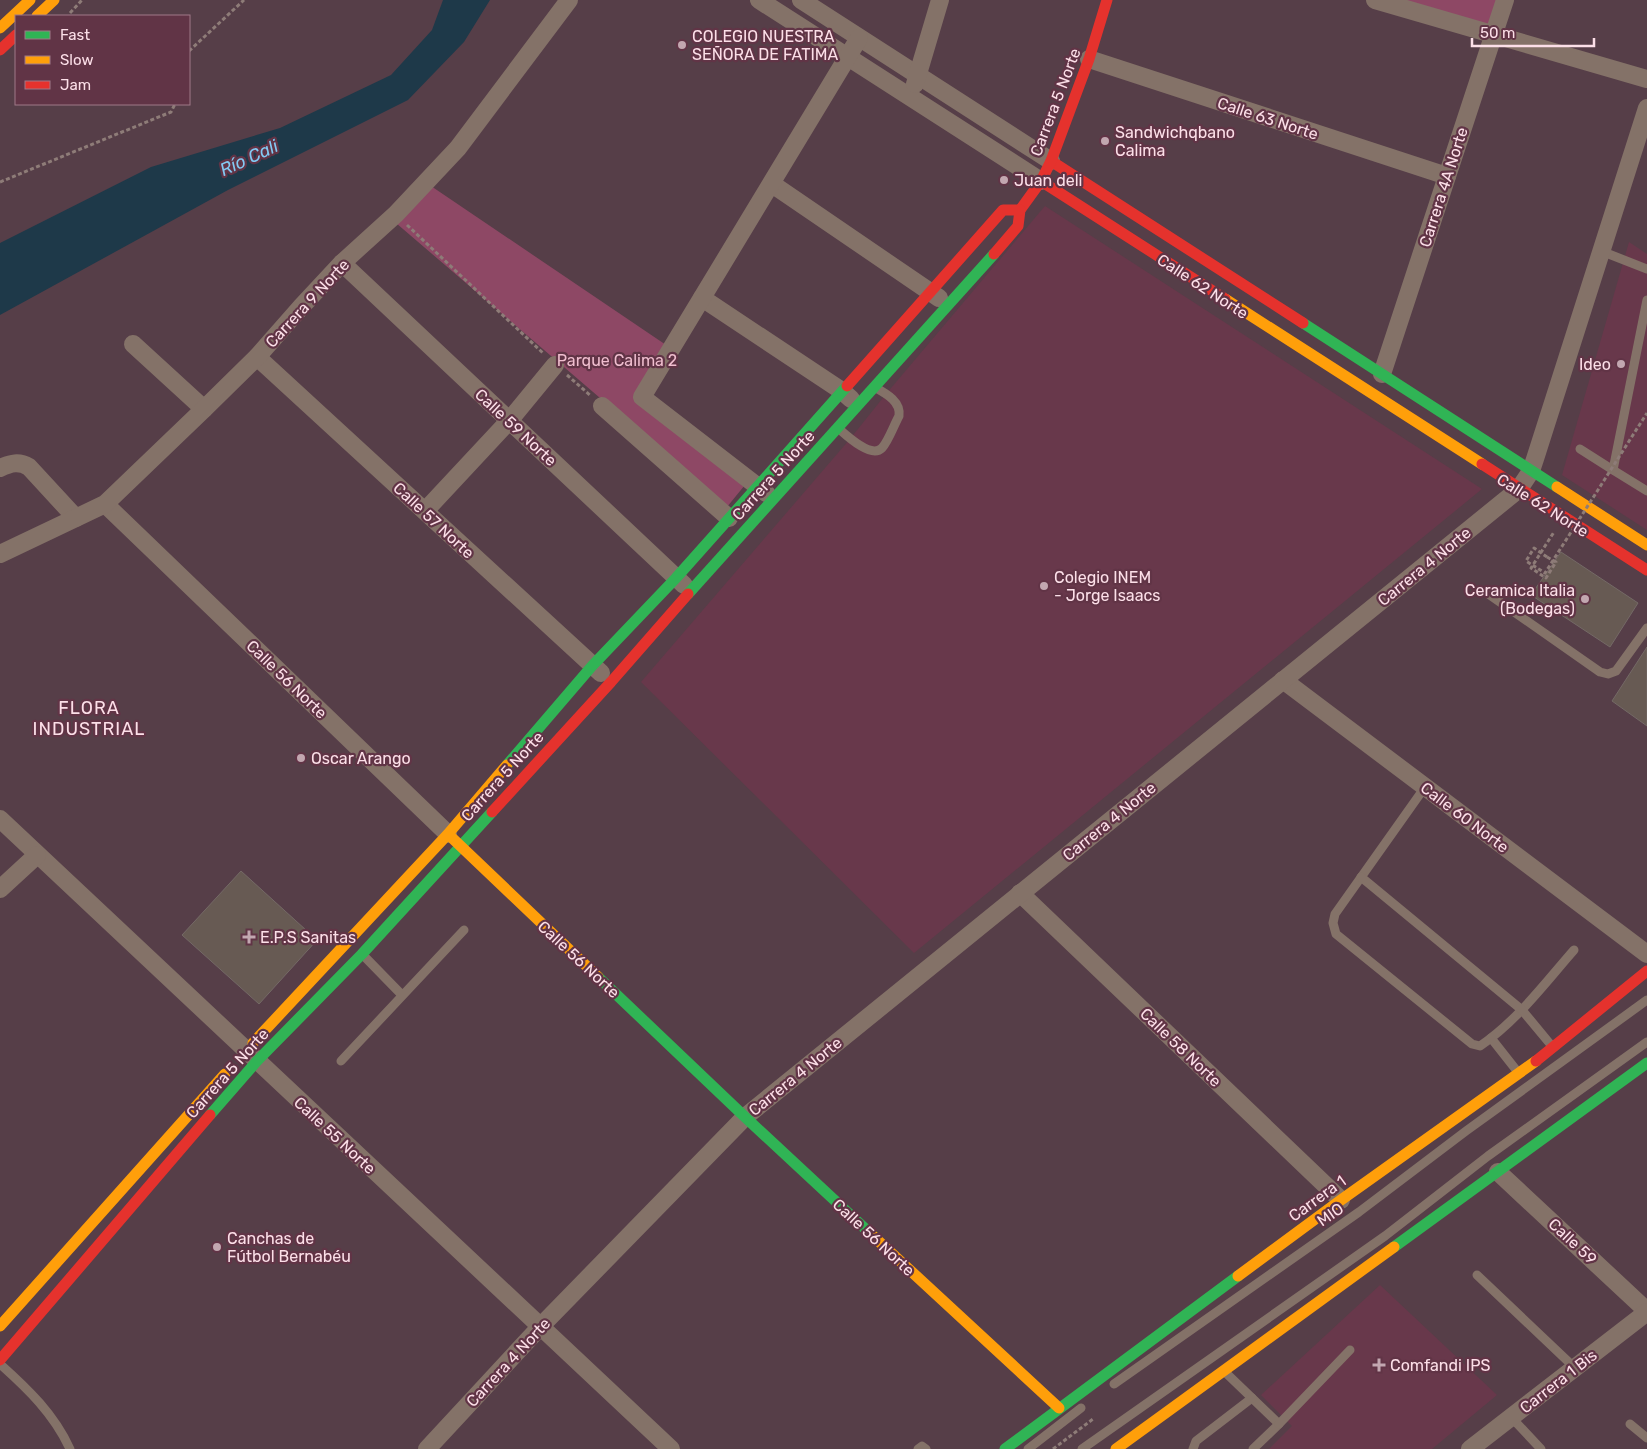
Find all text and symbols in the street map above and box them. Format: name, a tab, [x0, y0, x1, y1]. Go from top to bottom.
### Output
legend	[15, 15, 190, 105]
scale bar	[1472, 15, 1594, 47]
text: 50 m	[1480, 24, 1515, 42]
text: Fast	[60, 26, 90, 44]
place label: COLEGIO NUESTRA SEÑORA DE FATIMA	[692, 27, 838, 64]
marker: COLEGIO NUESTRA SEÑORA DE FATIMA	[676, 39, 688, 51]
street label: Carrera 5 Norte	[1026, 45, 1085, 159]
text: Slow	[60, 51, 93, 69]
text: Jam	[60, 76, 91, 94]
street label: Calle 63 Norte	[1215, 93, 1321, 144]
place label: Sandwichqbano Calima	[1115, 123, 1235, 160]
street label: Carrera 4A Norte	[1415, 125, 1472, 249]
water label: Río Cali	[216, 135, 282, 181]
marker: Sandwichqbano Calima	[1099, 135, 1111, 147]
place label: Juan deli	[1014, 171, 1082, 190]
marker: Juan deli	[998, 174, 1010, 186]
street label: Calle 62 Norte	[1154, 250, 1252, 323]
street label: Carrera 9 Norte	[261, 255, 353, 352]
park label: Parque Calima 2	[557, 351, 677, 370]
place label: Ideo	[1579, 355, 1611, 374]
marker: Ideo	[1615, 358, 1627, 370]
street label: Calle 59 Norte	[471, 385, 560, 470]
street label: Carrera 5 Norte	[728, 427, 819, 524]
street label: Calle 62 Norte	[1493, 470, 1592, 541]
street label: Calle 57 Norte	[389, 478, 478, 563]
street label: Carrera 4 Norte	[1374, 523, 1475, 610]
place label: Colegio INEM - Jorge Isaacs	[1054, 568, 1161, 605]
marker: Colegio INEM - Jorge Isaacs	[1038, 580, 1050, 592]
place label: Ceramica Italia (Bodegas)	[1465, 581, 1575, 618]
marker: Ceramica Italia (Bodegas)	[1579, 593, 1591, 605]
street label: Calle 56 Norte	[242, 636, 331, 723]
district label: FLORA INDUSTRIAL	[33, 697, 145, 740]
street label: Carrera 5 Norte	[457, 728, 548, 825]
place label: Oscar Arango	[311, 749, 411, 768]
marker: Oscar Arango	[295, 752, 307, 764]
street label: Carrera 4 Norte	[1059, 778, 1160, 865]
street label: Calle 60 Norte	[1417, 778, 1513, 857]
street label: Calle 56 Norte	[534, 917, 623, 1002]
place label: E.P.S Sanitas	[260, 928, 356, 947]
marker: E.P.S Sanitas	[242, 930, 256, 944]
street label: Calle 58 Norte	[1136, 1004, 1225, 1091]
street label: Carrera 5 Norte	[182, 1025, 273, 1122]
street label: Carrera 4 Norte	[745, 1033, 846, 1120]
street label: Calle 55 Norte	[290, 1093, 379, 1178]
street label: Carrera 1	[1285, 1171, 1350, 1225]
street label: Calle 56 Norte	[829, 1195, 918, 1280]
street label: MIO	[1313, 1199, 1347, 1230]
street label: Calle 59	[1545, 1214, 1601, 1268]
place label: Canchas de Fútbol Bernabéu	[227, 1229, 351, 1266]
marker: Canchas de Fútbol Bernabéu	[211, 1241, 223, 1253]
street label: Carrera 4 Norte	[462, 1314, 554, 1411]
street label: Carrera 1 Bis	[1516, 1345, 1601, 1417]
place label: Comfandi IPS	[1390, 1356, 1490, 1375]
marker: Comfandi IPS	[1372, 1358, 1386, 1372]

